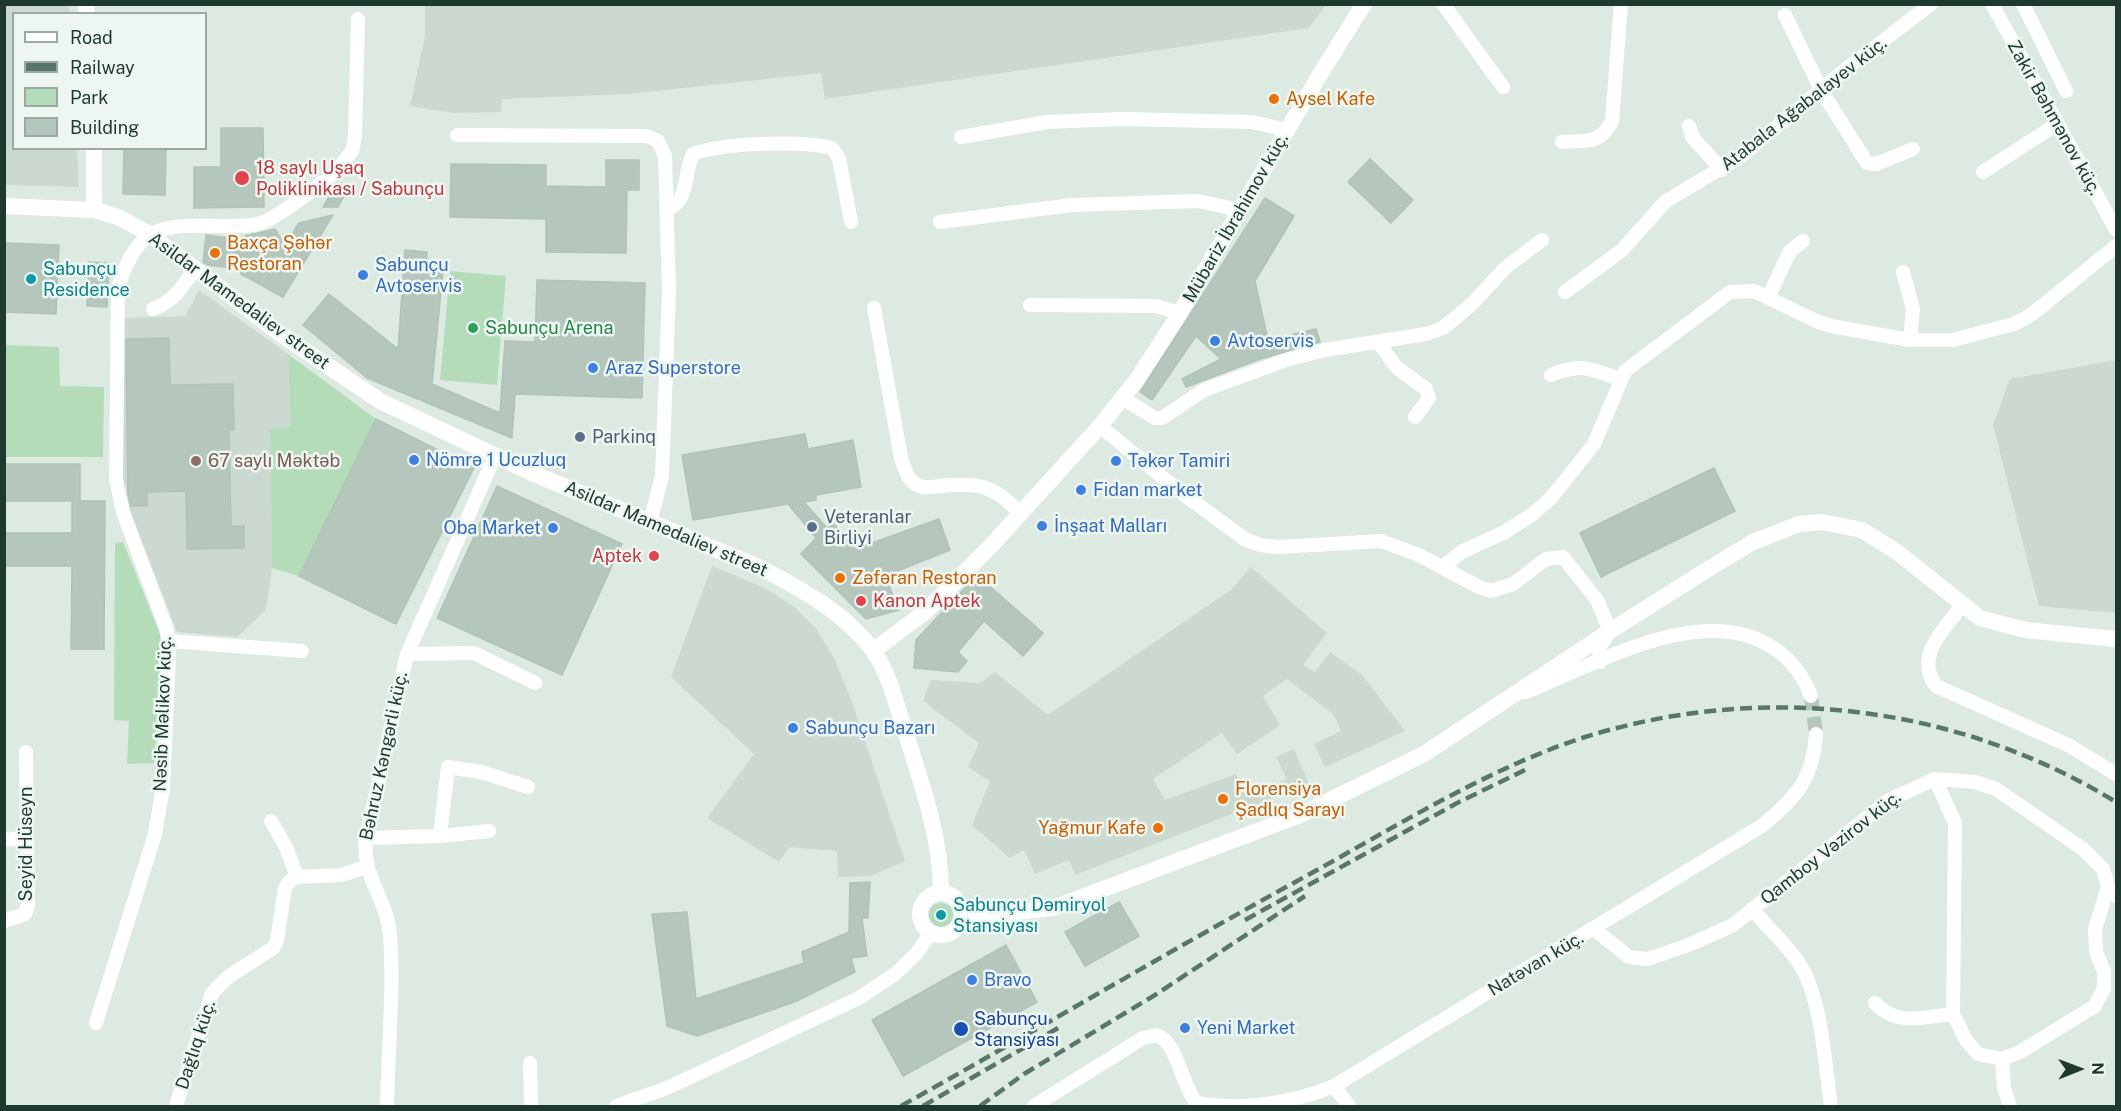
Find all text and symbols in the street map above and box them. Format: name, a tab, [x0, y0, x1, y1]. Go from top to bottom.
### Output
legend	[12, 12, 207, 150]
text: Road	[70, 27, 113, 48]
street label: Atabala Ağabalayev küç.	[1717, 32, 1891, 176]
street label: Zakir Bəhmənov küç.	[2002, 37, 2106, 199]
text: Railway	[70, 57, 135, 78]
text: Park	[70, 87, 108, 108]
place label: Aysel Kafe	[1286, 88, 1375, 110]
marker: Aysel Kafe	[1267, 92, 1281, 106]
text: Building	[70, 117, 139, 138]
street label: Mübariz İbrahimov küç.	[1179, 129, 1293, 307]
place label: 18 saylı Uşaq Poliklinikası / Sabunçu	[256, 157, 444, 200]
marker: 18 saylı Uşaq Poliklinikası / Sabunçu	[233, 169, 251, 187]
street label: Asildar Mamedaliev street	[144, 228, 334, 374]
place label: Baxça Şəhər Restoran	[227, 232, 333, 274]
marker: Baxça Şəhər Restoran	[208, 246, 222, 260]
place label: Sabunçu Avtoservis	[375, 254, 462, 296]
place label: Sabunçu Residence	[43, 258, 130, 300]
marker: Sabunçu Avtoservis	[356, 268, 370, 282]
marker: Sabunçu Residence	[24, 272, 38, 286]
place label: Sabunçu Arena	[485, 317, 613, 339]
marker: Sabunçu Arena	[466, 321, 480, 335]
place label: Avtoservis	[1227, 330, 1314, 352]
marker: Avtoservis	[1208, 334, 1222, 348]
place label: Araz Superstore	[605, 357, 741, 379]
marker: Araz Superstore	[586, 361, 600, 375]
place label: Parkinq	[592, 426, 656, 448]
marker: Parkinq	[573, 430, 587, 444]
place label: Nömrə 1 Ucuzluq	[426, 449, 566, 471]
place label: 67 saylı Məktəb	[208, 450, 340, 472]
place label: Təkər Tamiri	[1128, 450, 1230, 472]
marker: Nömrə 1 Ucuzluq	[407, 453, 421, 467]
marker: 67 saylı Məktəb	[189, 454, 203, 468]
marker: Təkər Tamiri	[1109, 454, 1123, 468]
street label: Asildar Mamedaliev street	[561, 476, 771, 582]
place label: Fidan market	[1093, 479, 1203, 501]
marker: Fidan market	[1074, 483, 1088, 497]
place label: Veteranlar Birliyi	[824, 506, 911, 548]
place label: İnşaat Malları	[1054, 515, 1167, 537]
place label: Oba Market	[444, 517, 541, 539]
marker: İnşaat Malları	[1035, 519, 1049, 533]
marker: Veteranlar Birliyi	[805, 520, 819, 534]
marker: Oba Market	[546, 521, 560, 535]
place label: Aptek	[592, 545, 642, 567]
marker: Aptek	[647, 549, 661, 563]
place label: Zəfəran Restoran	[852, 567, 997, 589]
marker: Zəfəran Restoran	[833, 571, 847, 585]
place label: Kanon Aptek	[873, 590, 981, 612]
marker: Kanon Aptek	[854, 594, 868, 608]
street label: Nəsib Məlikov küç.	[149, 636, 177, 792]
street label: Bəhruz Kəngərli küç.	[356, 670, 412, 842]
place label: Sabunçu Bazarı	[805, 717, 935, 739]
marker: Sabunçu Bazarı	[786, 721, 800, 735]
place label: Florensiya Şadlıq Sarayı	[1235, 778, 1345, 820]
street label: Qamboy Vəzirov küç.	[1756, 786, 1906, 910]
street label: Seyid Hüseyn	[15, 787, 37, 901]
marker: Florensiya Şadlıq Sarayı	[1216, 792, 1230, 806]
place label: Yağmur Kafe	[1039, 817, 1146, 839]
marker: Yağmur Kafe	[1151, 821, 1165, 835]
place label: Sabunçu Dəmiryol Stansiyası	[953, 894, 1106, 936]
marker: Sabunçu Dəmiryol Stansiyası	[934, 908, 948, 922]
street label: Natəvan küç.	[1484, 927, 1588, 1001]
place label: Bravo	[984, 969, 1032, 991]
marker: Bravo	[965, 973, 979, 987]
street label: Dağlıq küç.	[171, 998, 221, 1092]
place label: Sabunçu Stansiyası	[974, 1008, 1059, 1050]
place label: Yeni Market	[1197, 1017, 1296, 1039]
marker: Sabunçu Stansiyası	[952, 1020, 970, 1038]
marker: Yeni Market	[1178, 1021, 1192, 1035]
north arrow	[2049, 1039, 2109, 1099]
text: N	[2088, 1062, 2107, 1075]

